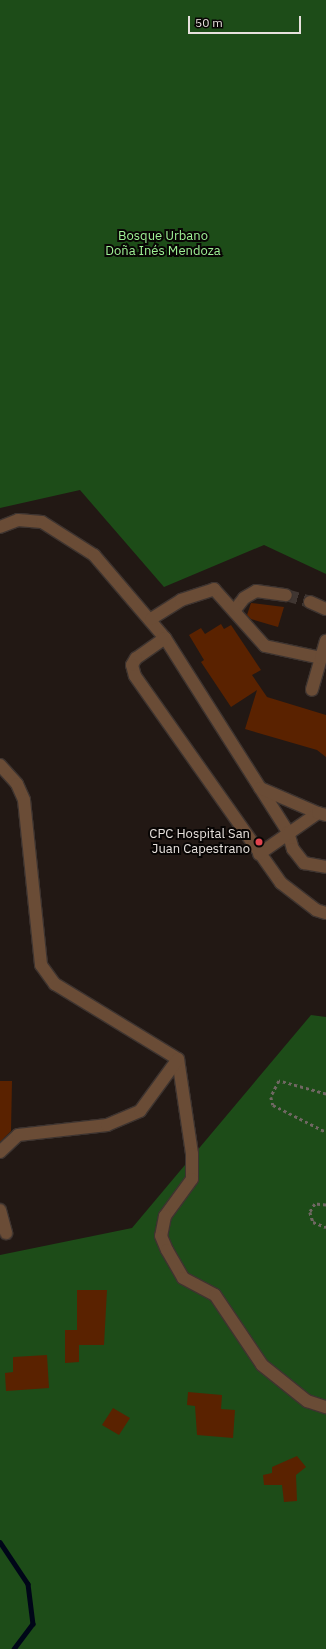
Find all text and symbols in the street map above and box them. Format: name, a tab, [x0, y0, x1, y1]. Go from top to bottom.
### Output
scale bar	[190, 8, 303, 34]
text: 50 m	[195, 15, 223, 30]
park label: Bosque Urbano Doña Inés Mendoza	[105, 229, 221, 260]
place label: CPC Hospital San Juan Capestrano	[149, 827, 250, 858]
marker: CPC Hospital San Juan Capestrano	[253, 836, 265, 848]

